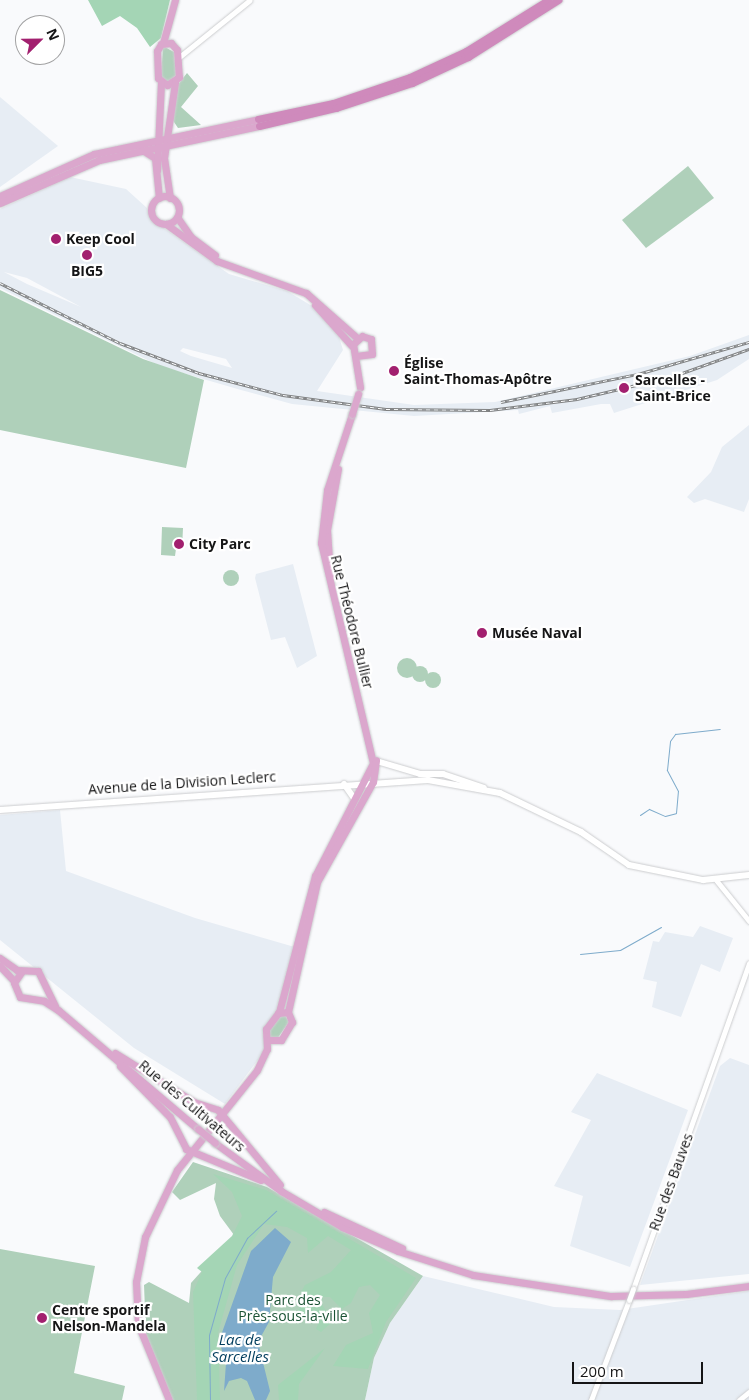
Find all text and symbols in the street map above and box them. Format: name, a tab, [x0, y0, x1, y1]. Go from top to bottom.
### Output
north arrow	[15, 15, 65, 65]
text: N	[42, 25, 64, 43]
place label: Keep Cool	[66, 231, 135, 247]
marker: Keep Cool	[50, 233, 62, 245]
marker: BIG5	[81, 249, 93, 261]
place label: BIG5	[71, 263, 103, 279]
place label: Église Saint-Thomas-Apôtre	[404, 355, 552, 388]
marker: Église Saint-Thomas-Apôtre	[388, 365, 400, 377]
place label: Sarcelles - Saint-Brice	[635, 372, 711, 404]
marker: Sarcelles - Saint-Brice	[617, 381, 631, 395]
place label: City Parc	[189, 536, 251, 552]
marker: City Parc	[173, 538, 185, 550]
street label: Rue Théodore Bullier	[327, 553, 377, 691]
place label: Musée Naval	[492, 625, 582, 641]
marker: Musée Naval	[476, 627, 488, 639]
street label: Avenue de la Division Leclerc	[88, 768, 276, 798]
street label: Rue des Cultivateurs	[135, 1057, 249, 1155]
street label: Rue des Bauves	[646, 1131, 696, 1233]
park label: Parc des Près-sous-la-ville	[238, 1292, 348, 1324]
place label: Centre sportif Nelson-Mandela	[52, 1302, 166, 1334]
marker: Centre sportif Nelson-Mandela	[36, 1312, 48, 1324]
water label: Lac de Sarcelles	[211, 1330, 269, 1365]
scale bar	[574, 1352, 705, 1384]
text: 200 m	[580, 1361, 624, 1381]

